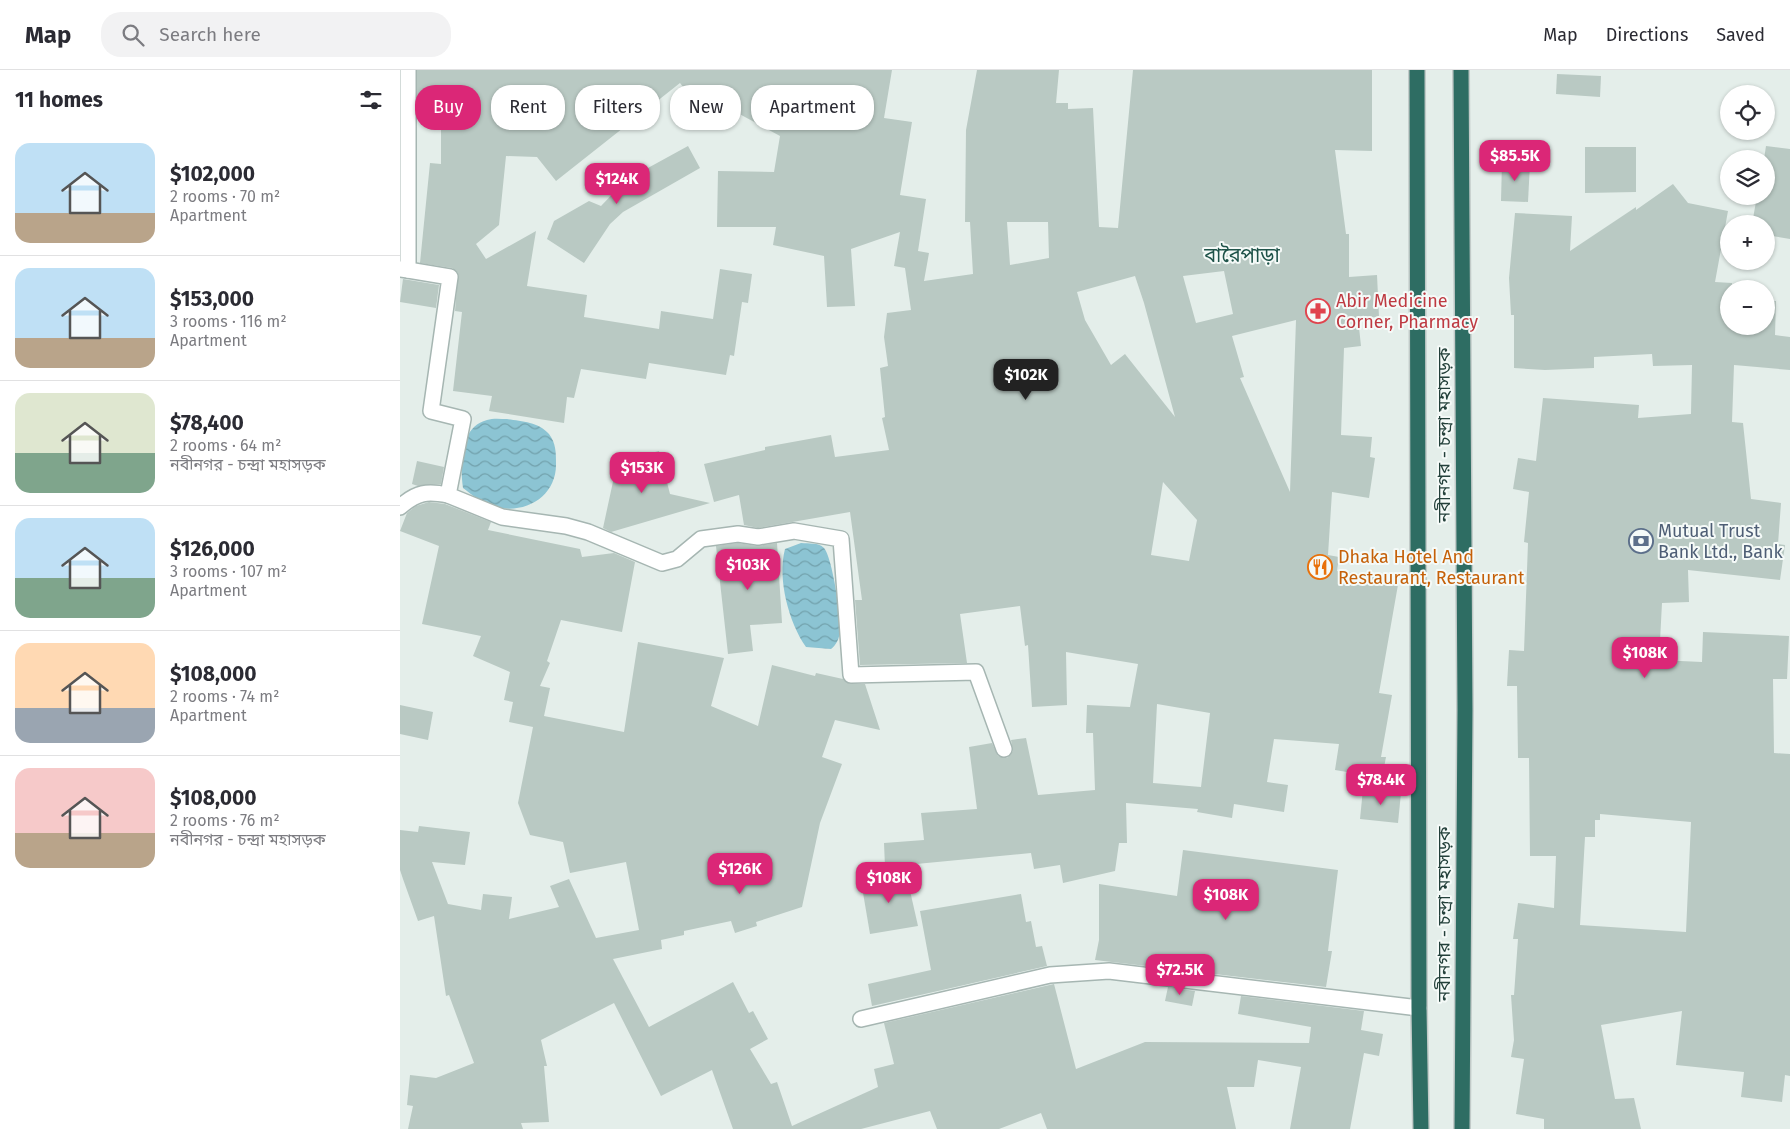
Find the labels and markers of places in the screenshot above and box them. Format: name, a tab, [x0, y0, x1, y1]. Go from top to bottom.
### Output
pin: $85.5K	[1474, 140, 1556, 182]
pin: $124K	[582, 162, 652, 205]
place label: Abir Medicine Corner, Pharmacy	[1336, 290, 1478, 333]
pharmacy icon: Abir Medicine Corner, Pharmacy	[1305, 298, 1331, 324]
pin: $102K	[991, 358, 1061, 401]
pin: $153K	[607, 452, 677, 494]
place label: Mutual Trust Bank Ltd., Bank	[1658, 520, 1783, 563]
bank icon: Mutual Trust Bank Ltd., Bank	[1628, 528, 1654, 554]
place label: Dhaka Hotel And Restaurant, Restaurant	[1338, 546, 1525, 589]
pin: $103K	[713, 548, 783, 591]
restaurant icon: Dhaka Hotel And Restaurant, Restaurant	[1307, 554, 1333, 580]
pin: $108K	[1610, 636, 1680, 679]
pin: $78.4K	[1340, 764, 1422, 806]
pin: $126K	[705, 852, 775, 895]
pin: $108K	[854, 862, 924, 904]
pin: $108K	[1191, 878, 1261, 921]
pin: $72.5K	[1139, 954, 1221, 996]

